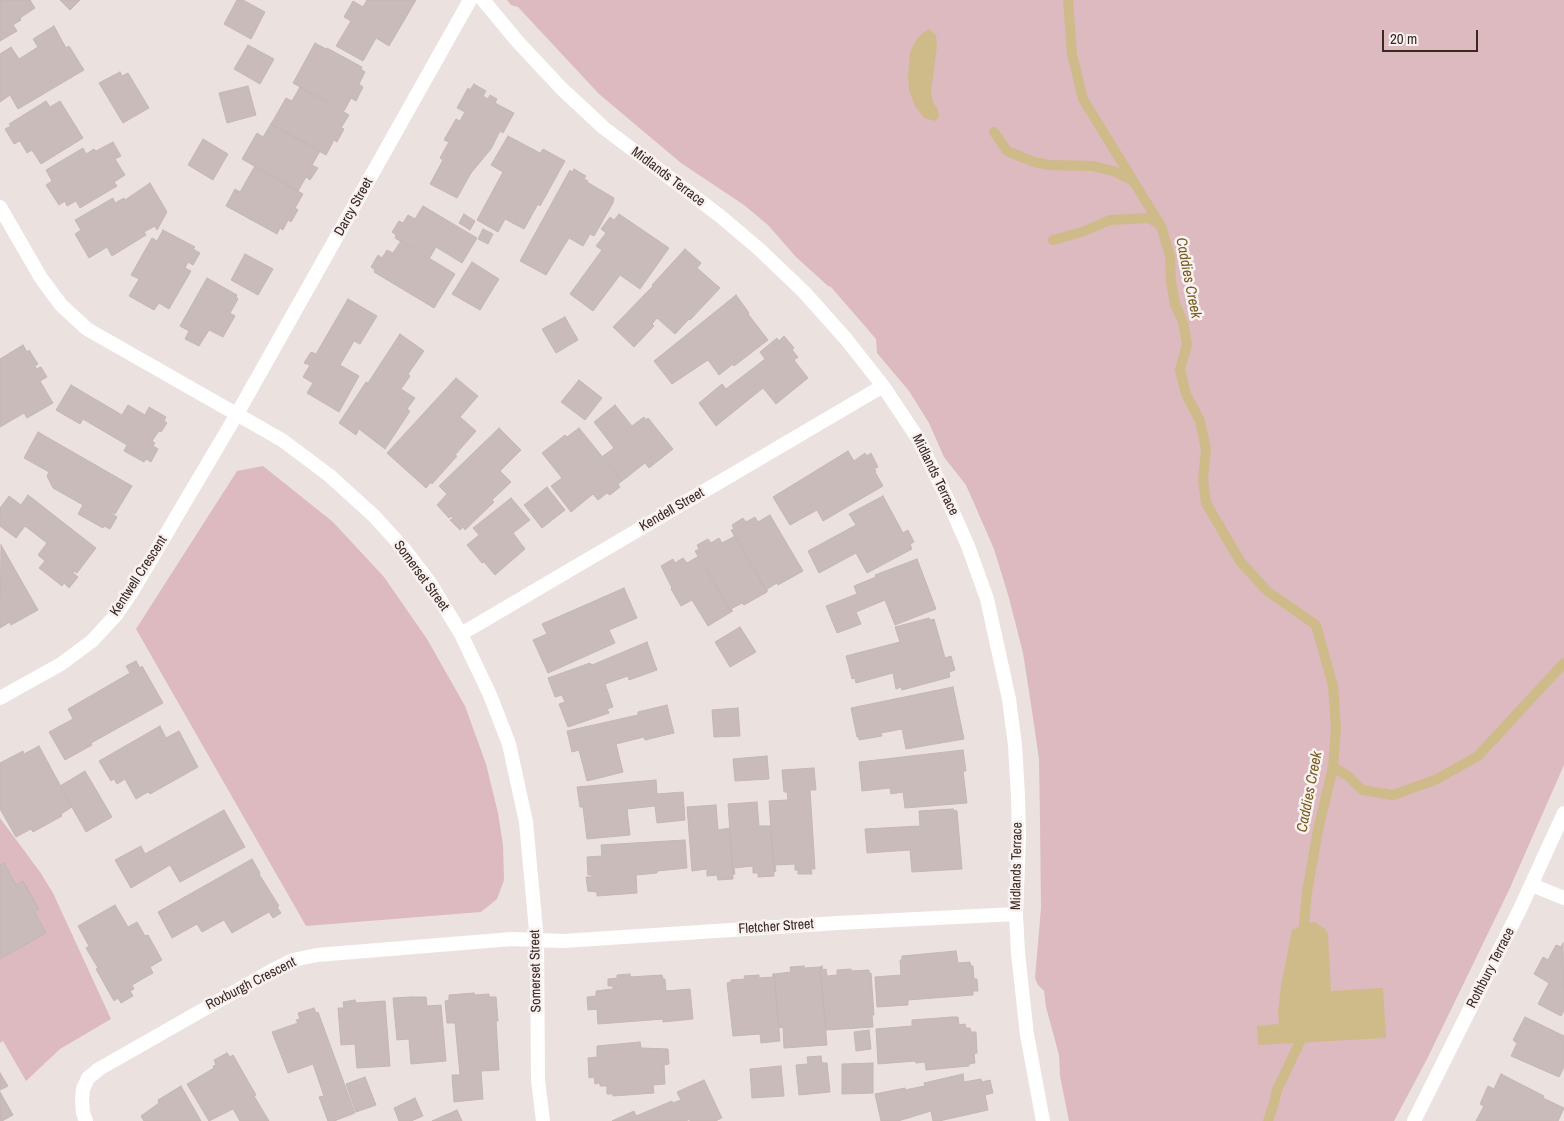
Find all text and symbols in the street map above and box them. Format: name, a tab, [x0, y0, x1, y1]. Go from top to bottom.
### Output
scale bar	[1384, 20, 1480, 52]
text: 20 m	[1390, 28, 1417, 49]
street label: Midlands Terrace	[628, 144, 708, 210]
street label: Darcy Street	[331, 175, 377, 239]
water label: Caddies Creek	[1171, 236, 1205, 320]
street label: Midlands Terrace	[908, 432, 962, 518]
street label: Kendell Street	[637, 485, 707, 535]
street label: Kentwell Crescent	[107, 533, 171, 619]
street label: Somerset Street	[390, 538, 452, 614]
water label: Caddies Creek	[1293, 750, 1327, 834]
street label: Midlands Terrace	[1008, 822, 1026, 910]
street label: Fletcher Street	[738, 916, 814, 938]
street label: Rothbury Terrace	[1464, 925, 1518, 1011]
street label: Somerset Street	[527, 929, 545, 1013]
street label: Roxburgh Crescent	[203, 954, 299, 1014]

